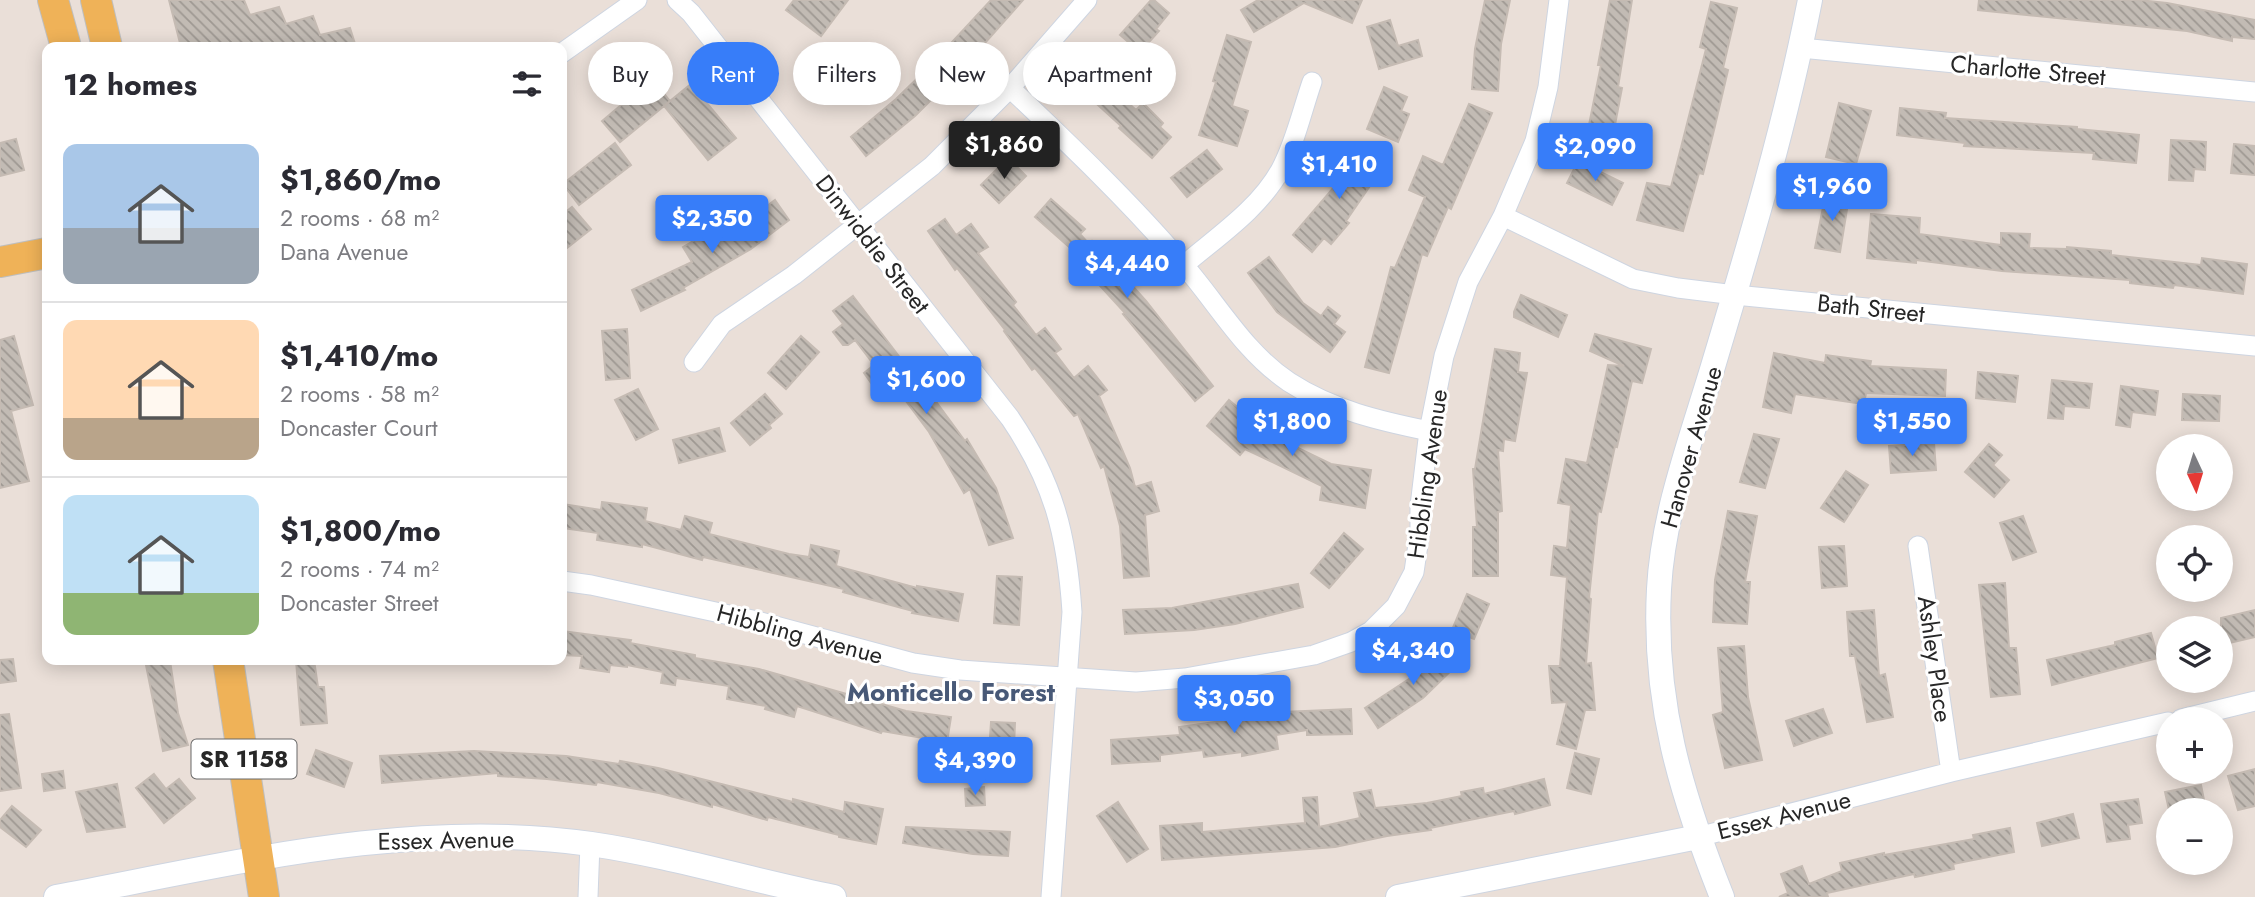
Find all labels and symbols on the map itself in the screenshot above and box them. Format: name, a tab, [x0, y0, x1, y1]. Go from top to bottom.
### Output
street label: Charlotte Street	[1949, 46, 2107, 94]
pin: $1,860	[947, 122, 1061, 181]
pin: $2,090	[1538, 124, 1652, 183]
pin: $1,410	[1282, 142, 1396, 201]
pin: $1,960	[1775, 164, 1889, 223]
street label: Dinwiddie Street	[807, 167, 939, 321]
pin: $2,350	[655, 196, 769, 255]
pin: $4,440	[1070, 240, 1184, 300]
street label: Bath Street	[1816, 285, 1927, 331]
pin: $1,600	[869, 356, 983, 416]
street label: Hanover Avenue	[1651, 362, 1731, 532]
street label: Hibbling Avenue	[1398, 387, 1456, 561]
pin: $1,800	[1235, 398, 1349, 458]
pin: $1,550	[1855, 398, 1969, 458]
north arrow	[2156, 434, 2233, 511]
street label: Ashley Place	[1909, 593, 1961, 725]
street label: Hibbling Avenue	[713, 595, 887, 673]
pin: $4,340	[1356, 628, 1470, 687]
district label: Monticello Forest	[847, 673, 1056, 711]
pin: $3,050	[1177, 676, 1291, 735]
pin: $4,390	[918, 738, 1032, 797]
road number: SR 1158	[191, 740, 296, 778]
street label: Essex Avenue	[1713, 781, 1855, 849]
street label: Essex Avenue	[377, 821, 515, 859]

